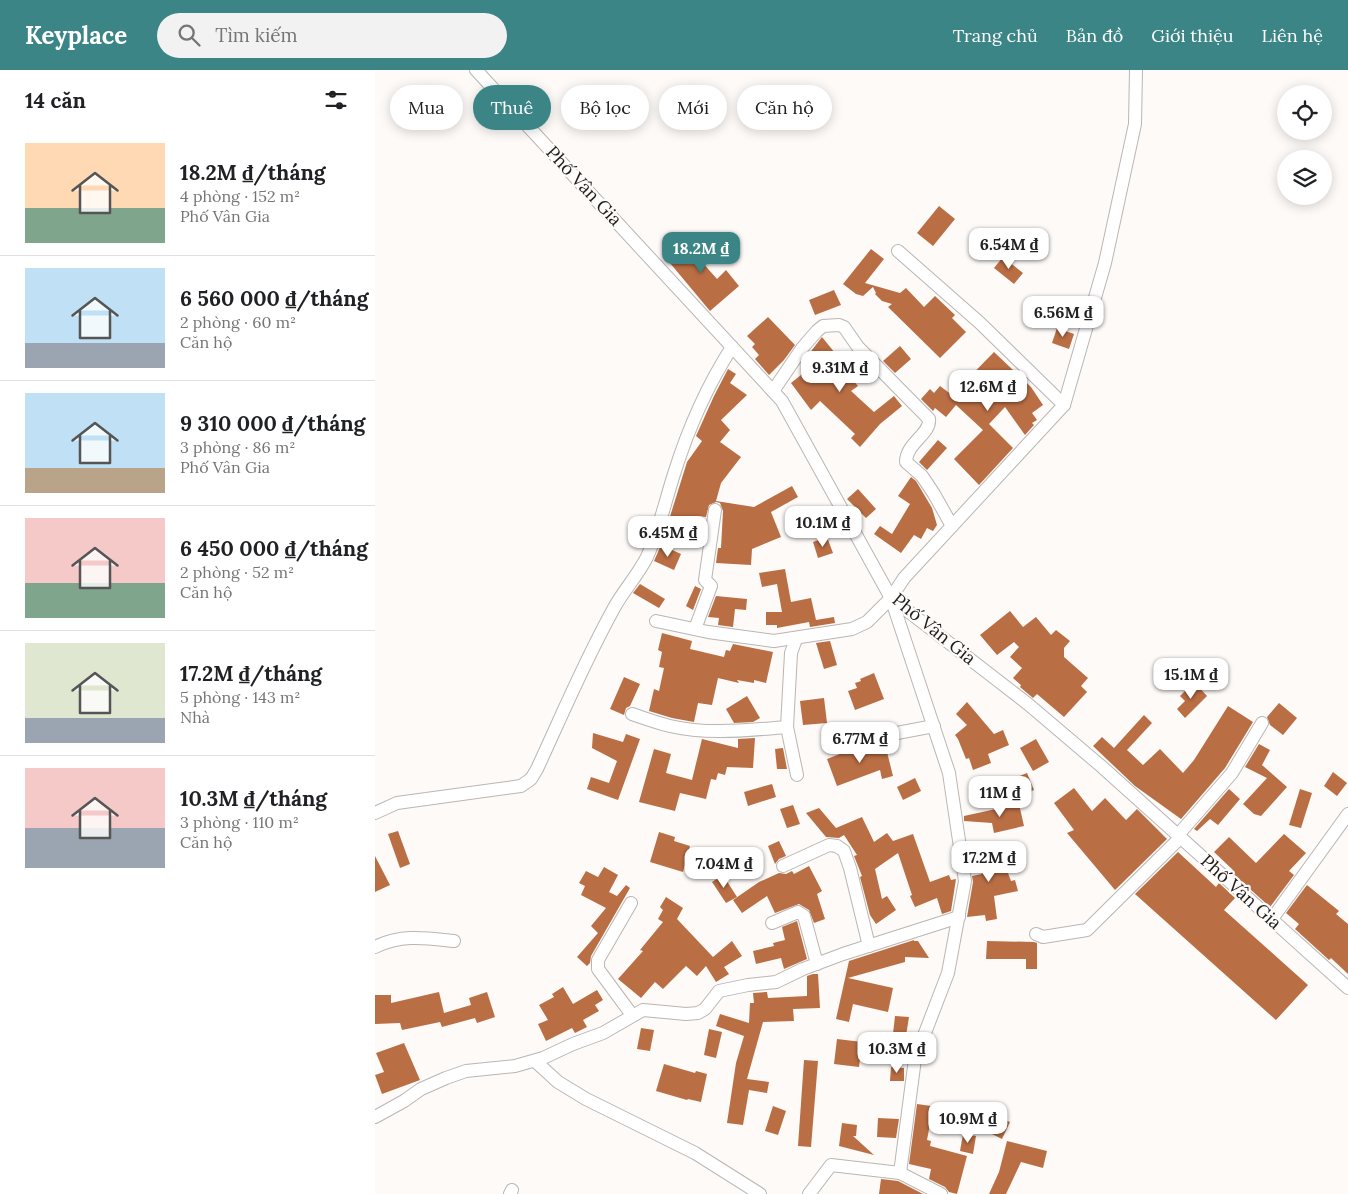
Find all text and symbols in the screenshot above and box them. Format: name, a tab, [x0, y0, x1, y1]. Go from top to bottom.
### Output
search box	[157, 13, 507, 58]
text: Keyplace	[25, 20, 127, 51]
icon: search	[175, 21, 203, 49]
text: Tìm kiếm	[215, 23, 298, 47]
text: Trang chủ	[953, 24, 1038, 47]
text: Bản đồ	[1066, 24, 1123, 47]
text: Giới thiệu	[1151, 24, 1234, 47]
text: Liên hệ	[1262, 24, 1323, 47]
chip: Mua	[390, 85, 463, 130]
chip: Thuê	[473, 85, 551, 130]
chip: Bộ lọc	[561, 85, 649, 130]
chip: Mới	[659, 85, 727, 130]
chip: Căn hộ	[737, 85, 832, 130]
map controls	[1277, 85, 1332, 205]
button: locate	[1277, 85, 1332, 140]
icon: filters	[322, 86, 350, 114]
text: 14 căn	[25, 87, 86, 114]
street label: Phố Vân Gia	[541, 141, 627, 230]
button: layers	[1277, 150, 1332, 205]
text: 18.2M ₫/tháng	[180, 159, 326, 186]
icon: home	[65, 163, 125, 223]
text: 4 phòng · 152 m²	[180, 186, 300, 206]
text: Phố Vân Gia	[180, 206, 270, 226]
pin: 6.54M ₫	[963, 228, 1055, 270]
pin: 18.2M ₫	[655, 232, 747, 274]
text: 6.54M ₫	[980, 234, 1038, 254]
text: 18.2M ₫	[673, 238, 729, 258]
text: 6 560 000 ₫/tháng	[180, 285, 368, 312]
icon: home	[65, 288, 125, 348]
pin: 6.56M ₫	[1017, 296, 1109, 338]
text: 6.56M ₫	[1034, 302, 1092, 322]
text: 2 phòng · 60 m²	[180, 312, 296, 332]
text: Căn hộ	[180, 332, 232, 352]
pin: 9.31M ₫	[794, 350, 886, 393]
text: 9.31M ₫	[812, 357, 868, 377]
pin: 12.6M ₫	[942, 370, 1034, 412]
text: 12.6M ₫	[960, 376, 1016, 396]
text: 9 310 000 ₫/tháng	[180, 410, 365, 437]
icon: home	[65, 413, 125, 473]
text: 3 phòng · 86 m²	[180, 437, 296, 457]
text: Phố Vân Gia	[180, 457, 270, 477]
pin: 10.1M ₫	[777, 506, 869, 548]
text: 10.1M ₫	[796, 512, 850, 532]
pin: 6.45M ₫	[622, 516, 714, 558]
text: 6.45M ₫	[639, 522, 697, 542]
text: 6 450 000 ₫/tháng	[180, 535, 368, 562]
icon: home	[65, 538, 125, 598]
text: 2 phòng · 52 m²	[180, 562, 294, 582]
text: Căn hộ	[180, 582, 232, 602]
street label: Phố Vân Gia	[888, 588, 981, 669]
pin: 15.1M ₫	[1145, 658, 1237, 700]
text: 17.2M ₫/tháng	[180, 660, 322, 687]
icon: home	[65, 663, 125, 723]
text: 15.1M ₫	[1164, 664, 1218, 684]
text: 5 phòng · 143 m²	[180, 687, 300, 707]
text: Nhà	[180, 707, 210, 727]
pin: 6.77M ₫	[814, 722, 906, 764]
text: 6.77M ₫	[832, 728, 888, 748]
pin: 11M ₫	[965, 776, 1035, 818]
text: 11M ₫	[980, 782, 1020, 802]
text: 10.3M ₫/tháng	[180, 785, 327, 812]
icon: home	[65, 788, 125, 848]
text: 3 phòng · 110 m²	[180, 812, 299, 832]
text: Căn hộ	[180, 832, 232, 852]
pin: 17.2M ₫	[943, 840, 1035, 883]
pin: 7.04M ₫	[678, 846, 770, 889]
text: 17.2M ₫	[962, 847, 1016, 867]
street label: Phố Vân Gia	[1196, 849, 1287, 934]
text: 7.04M ₫	[696, 853, 752, 873]
pin: 10.3M ₫	[851, 1032, 943, 1074]
text: 10.3M ₫	[868, 1038, 926, 1058]
pin: 10.9M ₫	[922, 1102, 1014, 1144]
text: 10.9M ₫	[939, 1108, 997, 1128]

